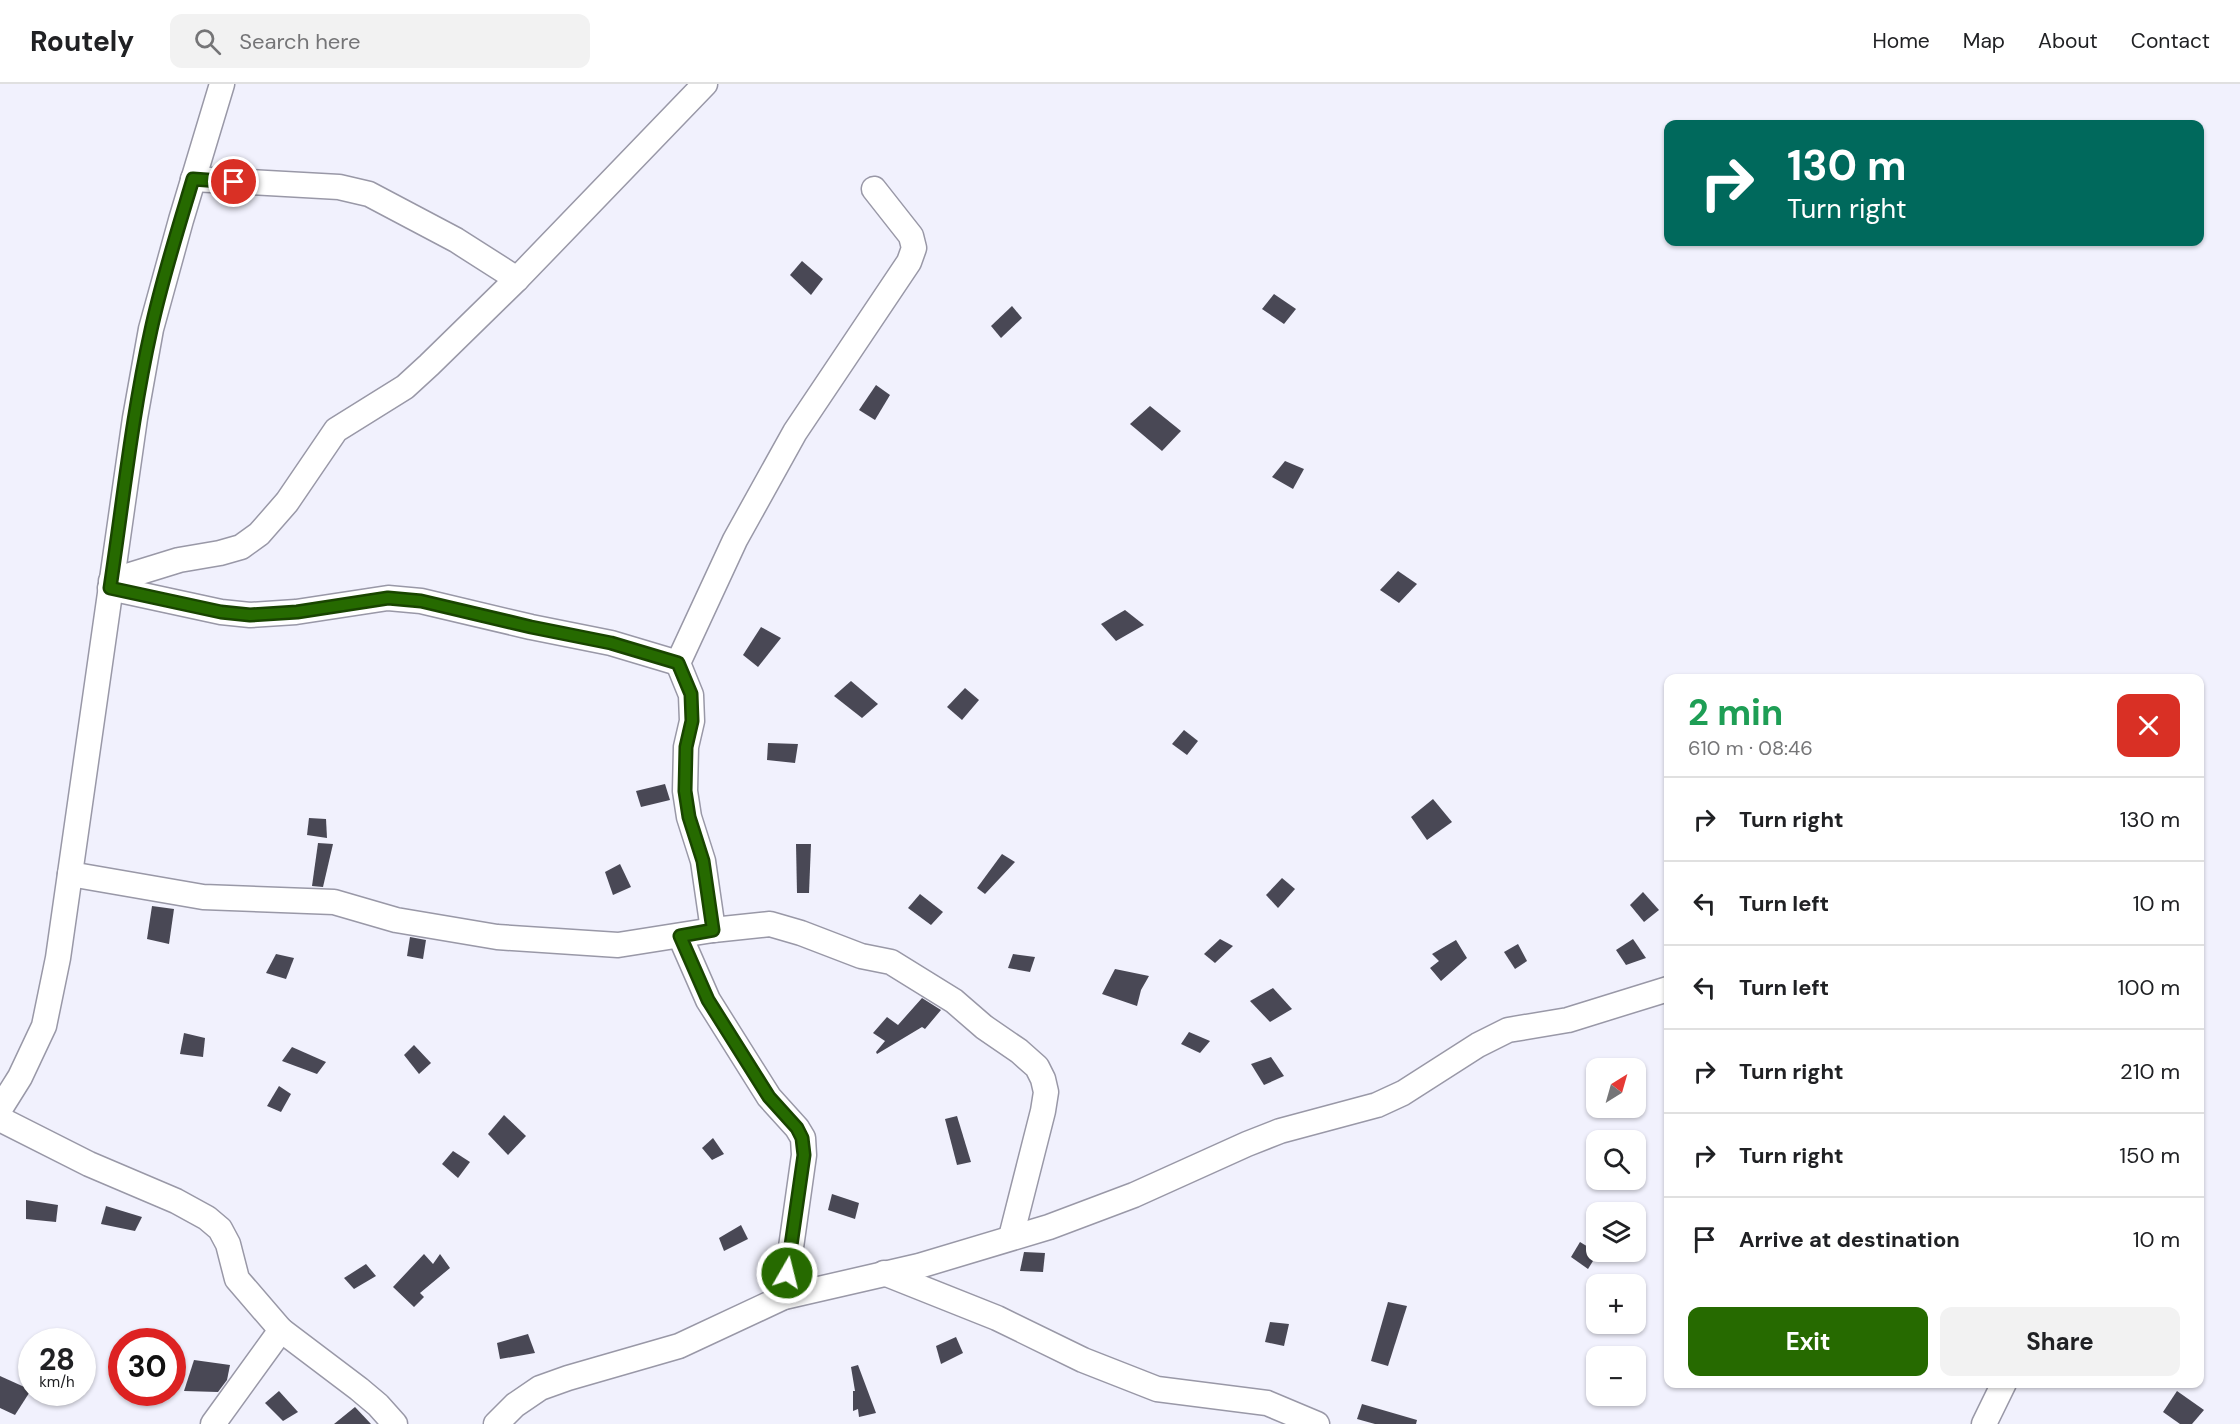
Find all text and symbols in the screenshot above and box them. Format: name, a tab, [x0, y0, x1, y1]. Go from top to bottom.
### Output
search box	[170, 14, 590, 68]
text: Routely	[30, 23, 134, 60]
icon: search	[191, 25, 224, 58]
text: Search here	[239, 27, 361, 56]
text: Home	[1872, 27, 1930, 55]
text: Map	[1963, 27, 2005, 55]
text: About	[2038, 27, 2098, 55]
text: Contact	[2131, 27, 2210, 55]
text: 130 m	[1787, 138, 1907, 193]
icon: right	[1688, 144, 1766, 222]
pin	[208, 156, 259, 207]
icon: arrive	[217, 165, 250, 198]
text: Turn right	[1787, 191, 1907, 226]
text: 2 min	[1688, 689, 1783, 736]
button: close	[2117, 694, 2180, 757]
text: 610 m · 08:46	[1688, 735, 1813, 761]
icon: right	[1688, 803, 1721, 836]
text: Turn right	[1739, 805, 1844, 834]
text: 130 m	[2120, 805, 2180, 834]
icon: left	[1688, 887, 1721, 920]
text: Turn left	[1739, 889, 1829, 918]
text: 10 m	[2133, 889, 2180, 918]
icon: left	[1688, 971, 1721, 1004]
text: Turn left	[1739, 973, 1829, 1002]
text: 100 m	[2118, 973, 2180, 1002]
icon: right	[1688, 1055, 1721, 1088]
text: Turn right	[1739, 1057, 1844, 1086]
text: 210 m	[2120, 1057, 2180, 1086]
north arrow	[1586, 1058, 1646, 1118]
map controls	[1586, 1058, 1646, 1406]
button: search	[1586, 1130, 1646, 1190]
icon: right	[1688, 1139, 1721, 1172]
text: Turn right	[1739, 1141, 1844, 1170]
text: 150 m	[2119, 1141, 2180, 1170]
button: layers	[1586, 1202, 1646, 1262]
icon: arrive	[1688, 1223, 1721, 1256]
text: Arrive at destination	[1739, 1225, 1960, 1254]
text: 10 m	[2133, 1225, 2180, 1254]
position arrow	[755, 1241, 819, 1305]
button: +	[1586, 1274, 1646, 1334]
button: Exit	[1688, 1307, 1928, 1376]
button: Share	[1940, 1307, 2180, 1376]
speed limit sign: 30	[108, 1328, 186, 1406]
text: 28	[39, 1340, 75, 1379]
button: −	[1586, 1346, 1646, 1406]
text: km/h	[39, 1372, 75, 1392]

